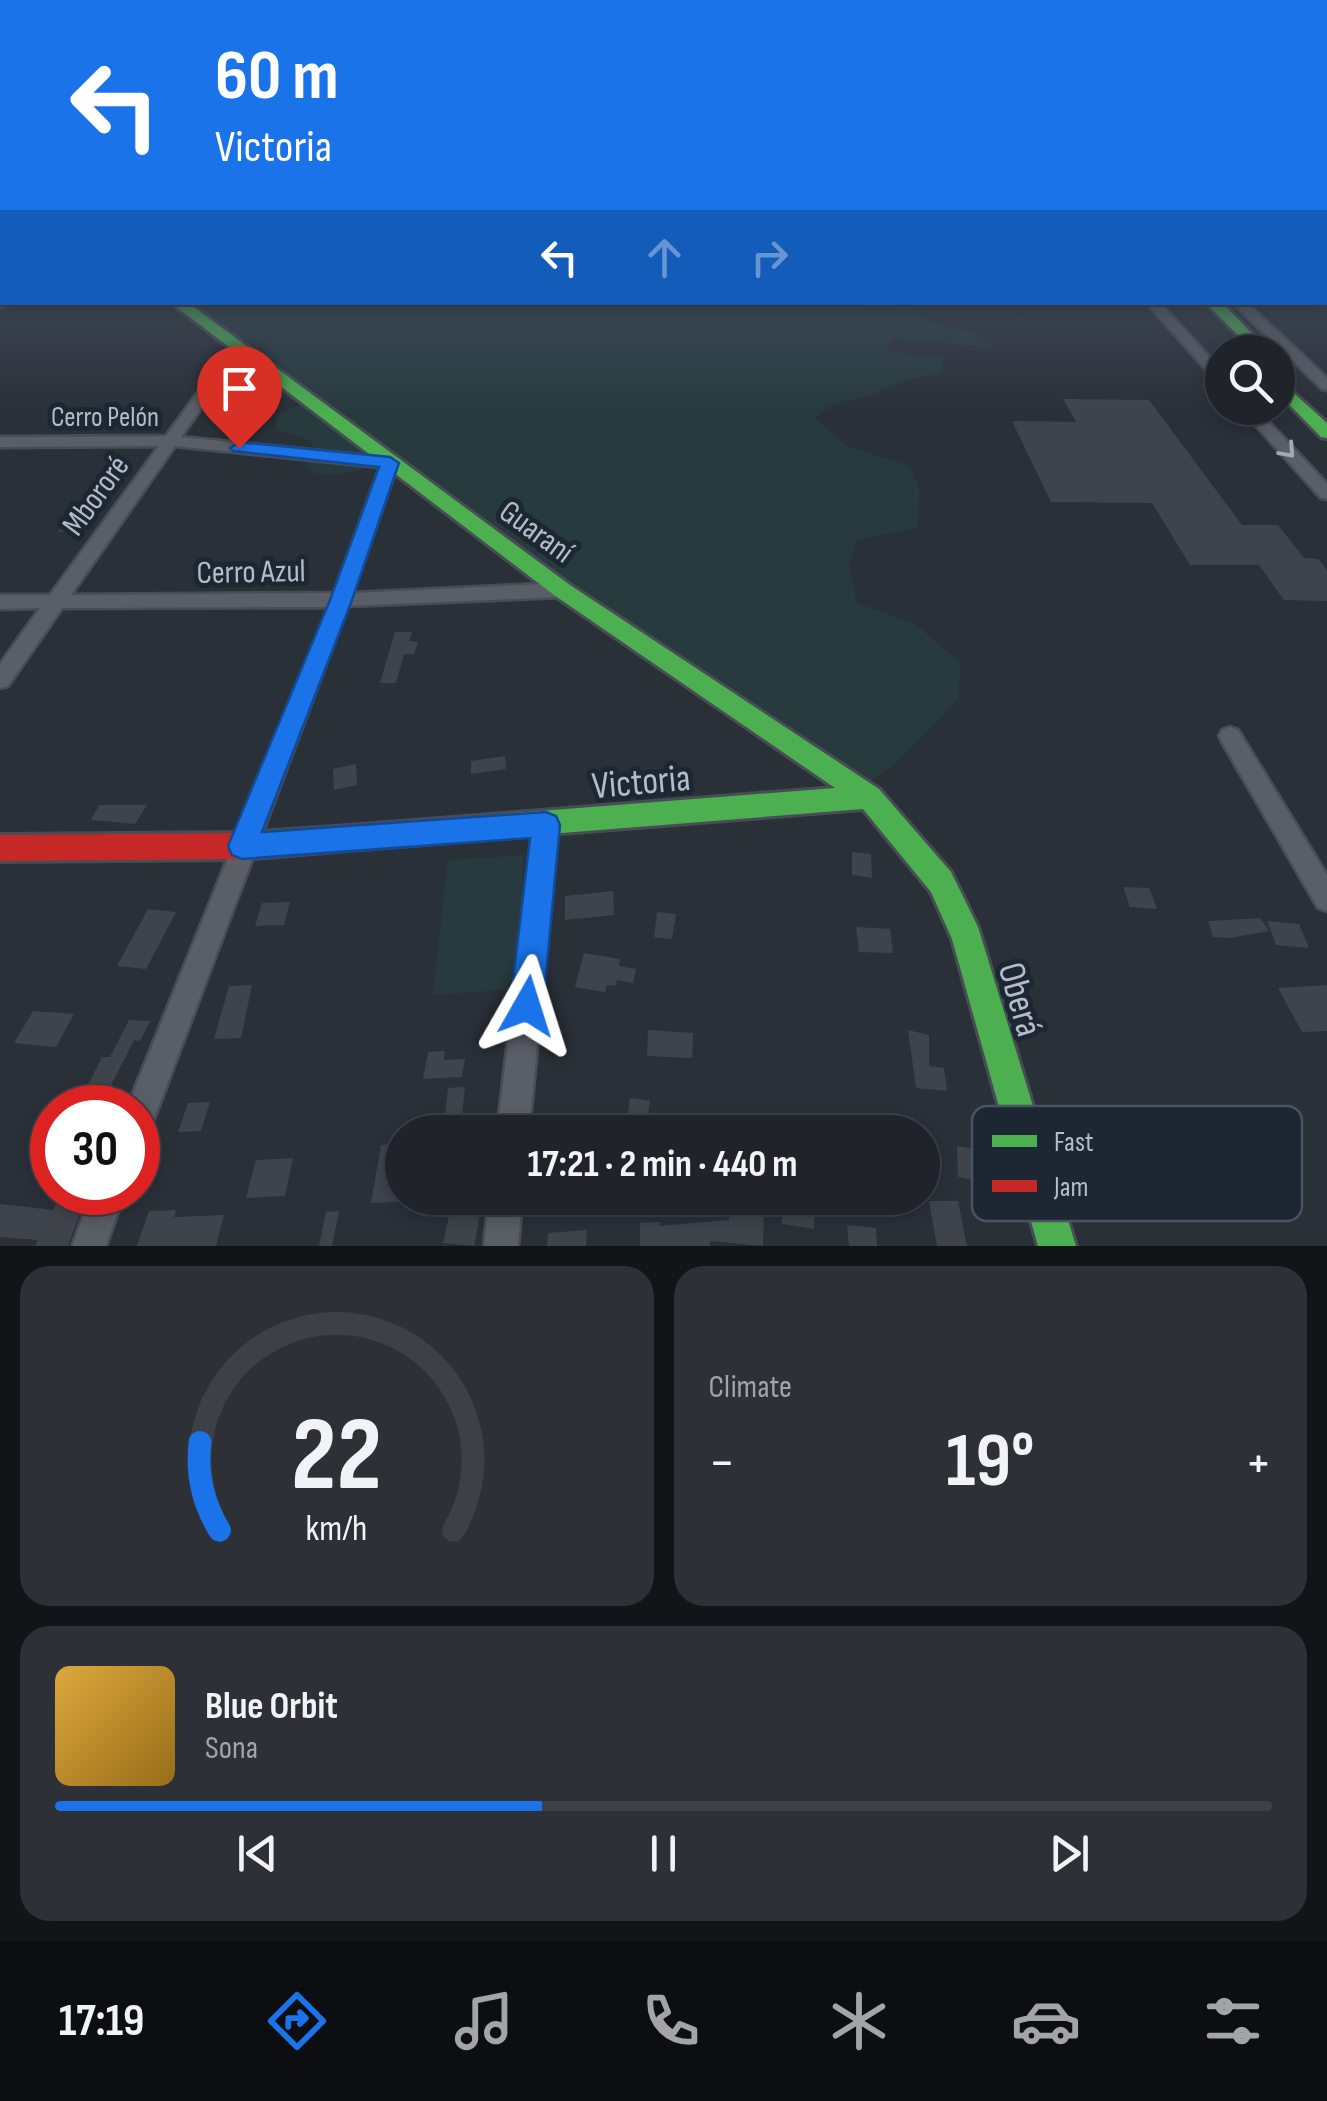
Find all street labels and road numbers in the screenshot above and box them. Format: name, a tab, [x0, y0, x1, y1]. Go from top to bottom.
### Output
street label: Cerro Pelón	[51, 401, 159, 434]
street label: Mbororé	[54, 448, 138, 543]
street label: Guaraní	[491, 492, 581, 572]
street label: Cerro Azul	[196, 552, 306, 593]
street label: Victoria	[590, 756, 692, 809]
street label: Oberá	[988, 957, 1051, 1042]

